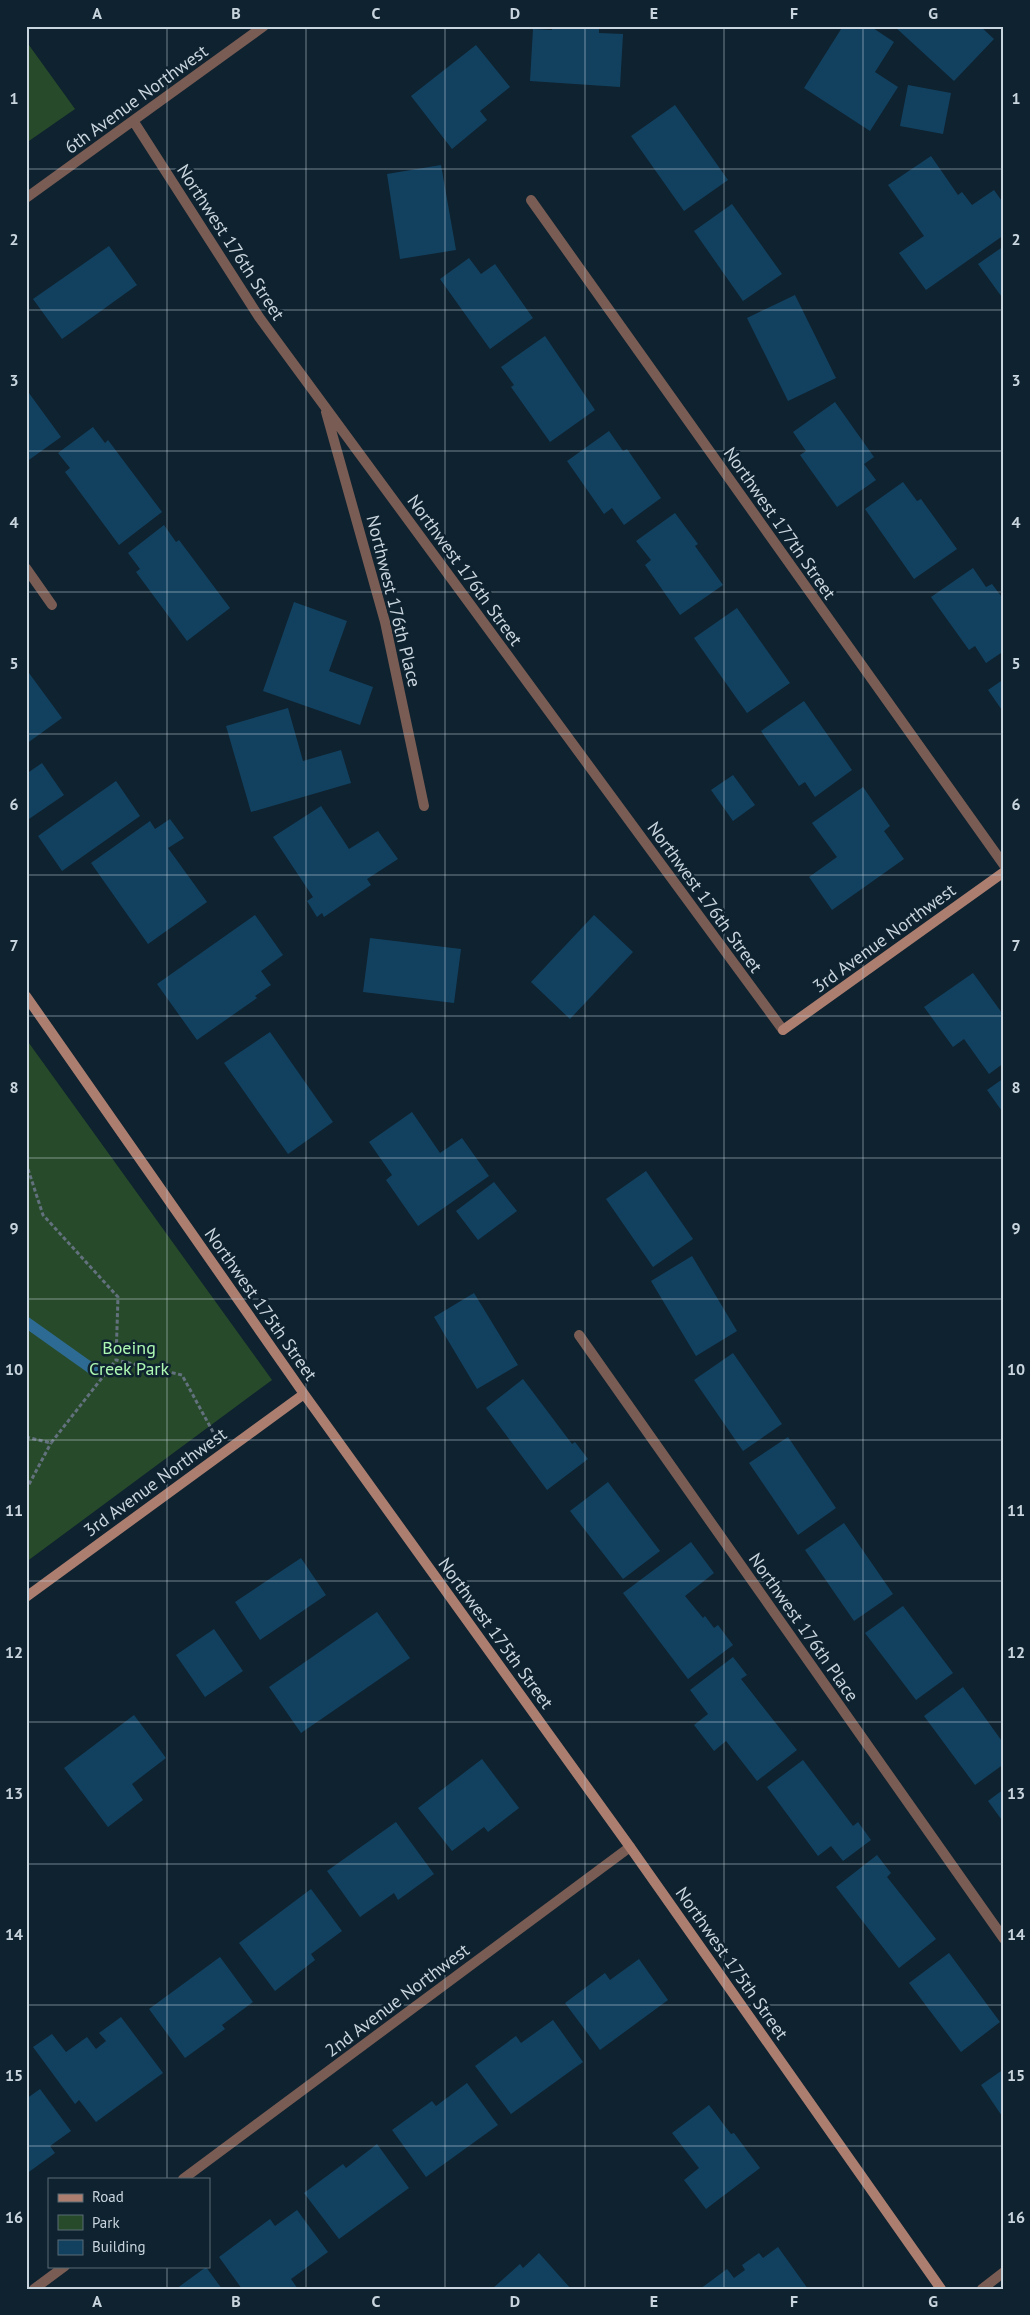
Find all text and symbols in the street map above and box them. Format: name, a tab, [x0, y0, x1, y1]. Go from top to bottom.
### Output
text: A	[92, 3, 102, 23]
text: B	[231, 3, 241, 23]
text: C	[372, 3, 381, 23]
text: D	[510, 3, 520, 23]
text: E	[650, 3, 658, 23]
text: F	[790, 3, 798, 23]
text: G	[928, 3, 938, 23]
street label: 6th Avenue Northwest	[60, 39, 212, 159]
text: 1	[9, 88, 19, 108]
text: 1	[1011, 88, 1021, 108]
street label: Northwest 176th Street	[172, 160, 290, 324]
text: 2	[9, 229, 19, 249]
text: 2	[1011, 229, 1021, 249]
text: 3	[9, 370, 19, 390]
text: 3	[1011, 370, 1021, 390]
street label: Northwest 177th Street	[719, 442, 841, 604]
street label: Northwest 176th Street	[402, 490, 528, 650]
text: 4	[9, 512, 19, 532]
text: 4	[1011, 512, 1021, 532]
street label: Northwest 176th Place	[362, 513, 426, 689]
text: 5	[9, 653, 19, 673]
text: 5	[1011, 653, 1021, 673]
text: 6	[9, 794, 19, 814]
text: 6	[1011, 794, 1021, 814]
street label: Northwest 176th Street	[642, 817, 768, 977]
street label: 3rd Avenue Northwest	[808, 878, 960, 998]
text: 7	[9, 935, 19, 955]
text: 7	[1011, 935, 1021, 955]
text: 8	[9, 1077, 19, 1097]
text: 8	[1011, 1077, 1021, 1097]
text: 9	[9, 1218, 19, 1238]
text: 9	[1011, 1218, 1021, 1238]
street label: Northwest 175th Street	[200, 1223, 322, 1385]
park label: Boeing Creek Park	[89, 1336, 169, 1380]
text: 10	[5, 1359, 23, 1379]
text: 10	[1007, 1359, 1025, 1379]
street label: 3rd Avenue Northwest	[79, 1422, 231, 1542]
text: 11	[5, 1500, 23, 1520]
text: 11	[1007, 1500, 1025, 1520]
street label: Northwest 176th Place	[744, 1548, 864, 1706]
street label: Northwest 175th Street	[433, 1553, 559, 1713]
text: 12	[5, 1642, 23, 1662]
text: 12	[1007, 1642, 1025, 1662]
text: 13	[5, 1783, 23, 1803]
text: 13	[1007, 1783, 1025, 1803]
street label: Northwest 175th Street	[671, 1882, 793, 2044]
text: 14	[5, 1924, 23, 1944]
text: 14	[1007, 1924, 1025, 1944]
street label: 2nd Avenue Northwest	[320, 1938, 474, 2062]
text: 15	[5, 2065, 23, 2085]
text: 15	[1007, 2065, 1025, 2085]
legend	[48, 2178, 210, 2268]
text: Road	[92, 2187, 124, 2206]
text: 16	[5, 2207, 23, 2227]
text: 16	[1007, 2207, 1025, 2227]
text: Park	[92, 2213, 120, 2232]
text: Building	[92, 2237, 146, 2256]
text: A	[92, 2291, 102, 2311]
text: B	[231, 2291, 241, 2311]
text: C	[372, 2291, 381, 2311]
text: D	[510, 2291, 520, 2311]
text: E	[650, 2291, 658, 2311]
text: F	[790, 2291, 798, 2311]
text: G	[928, 2291, 938, 2311]

